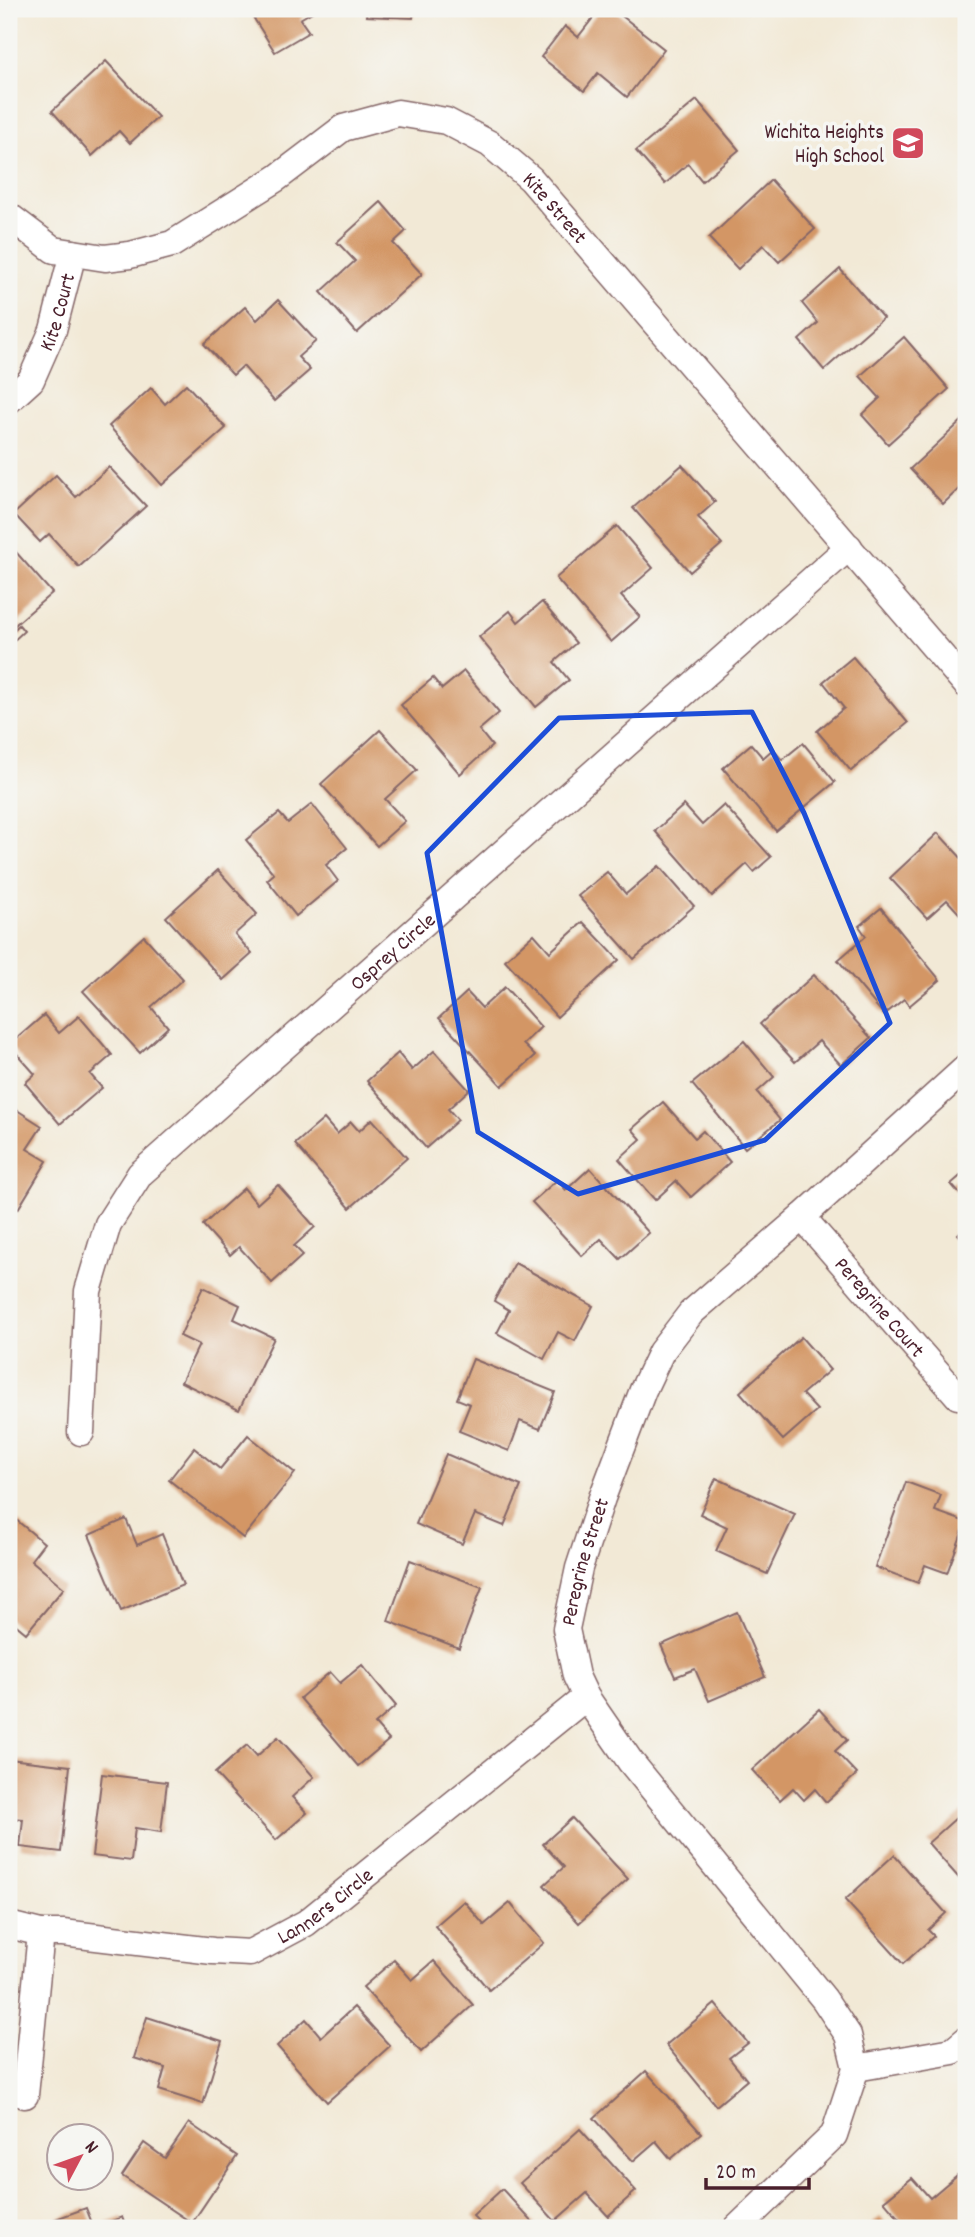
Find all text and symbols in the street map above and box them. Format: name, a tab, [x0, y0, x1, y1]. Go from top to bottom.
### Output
place label: Wichita Heights High School	[765, 119, 884, 173]
school or university icon: Wichita Heights High School	[889, 124, 927, 162]
street label: Kite Street	[515, 166, 593, 252]
street label: Kite Court	[33, 270, 85, 357]
street label: Osprey Circle	[345, 907, 444, 1000]
street label: Peregrine Court	[826, 1252, 930, 1366]
street label: Peregrine Street	[555, 1494, 619, 1629]
street label: Lanners Circle	[273, 1862, 381, 1954]
north arrow	[46, 2122, 116, 2192]
text: N	[77, 2136, 103, 2161]
scale bar	[706, 2146, 809, 2190]
text: 20 m	[716, 2159, 756, 2189]

